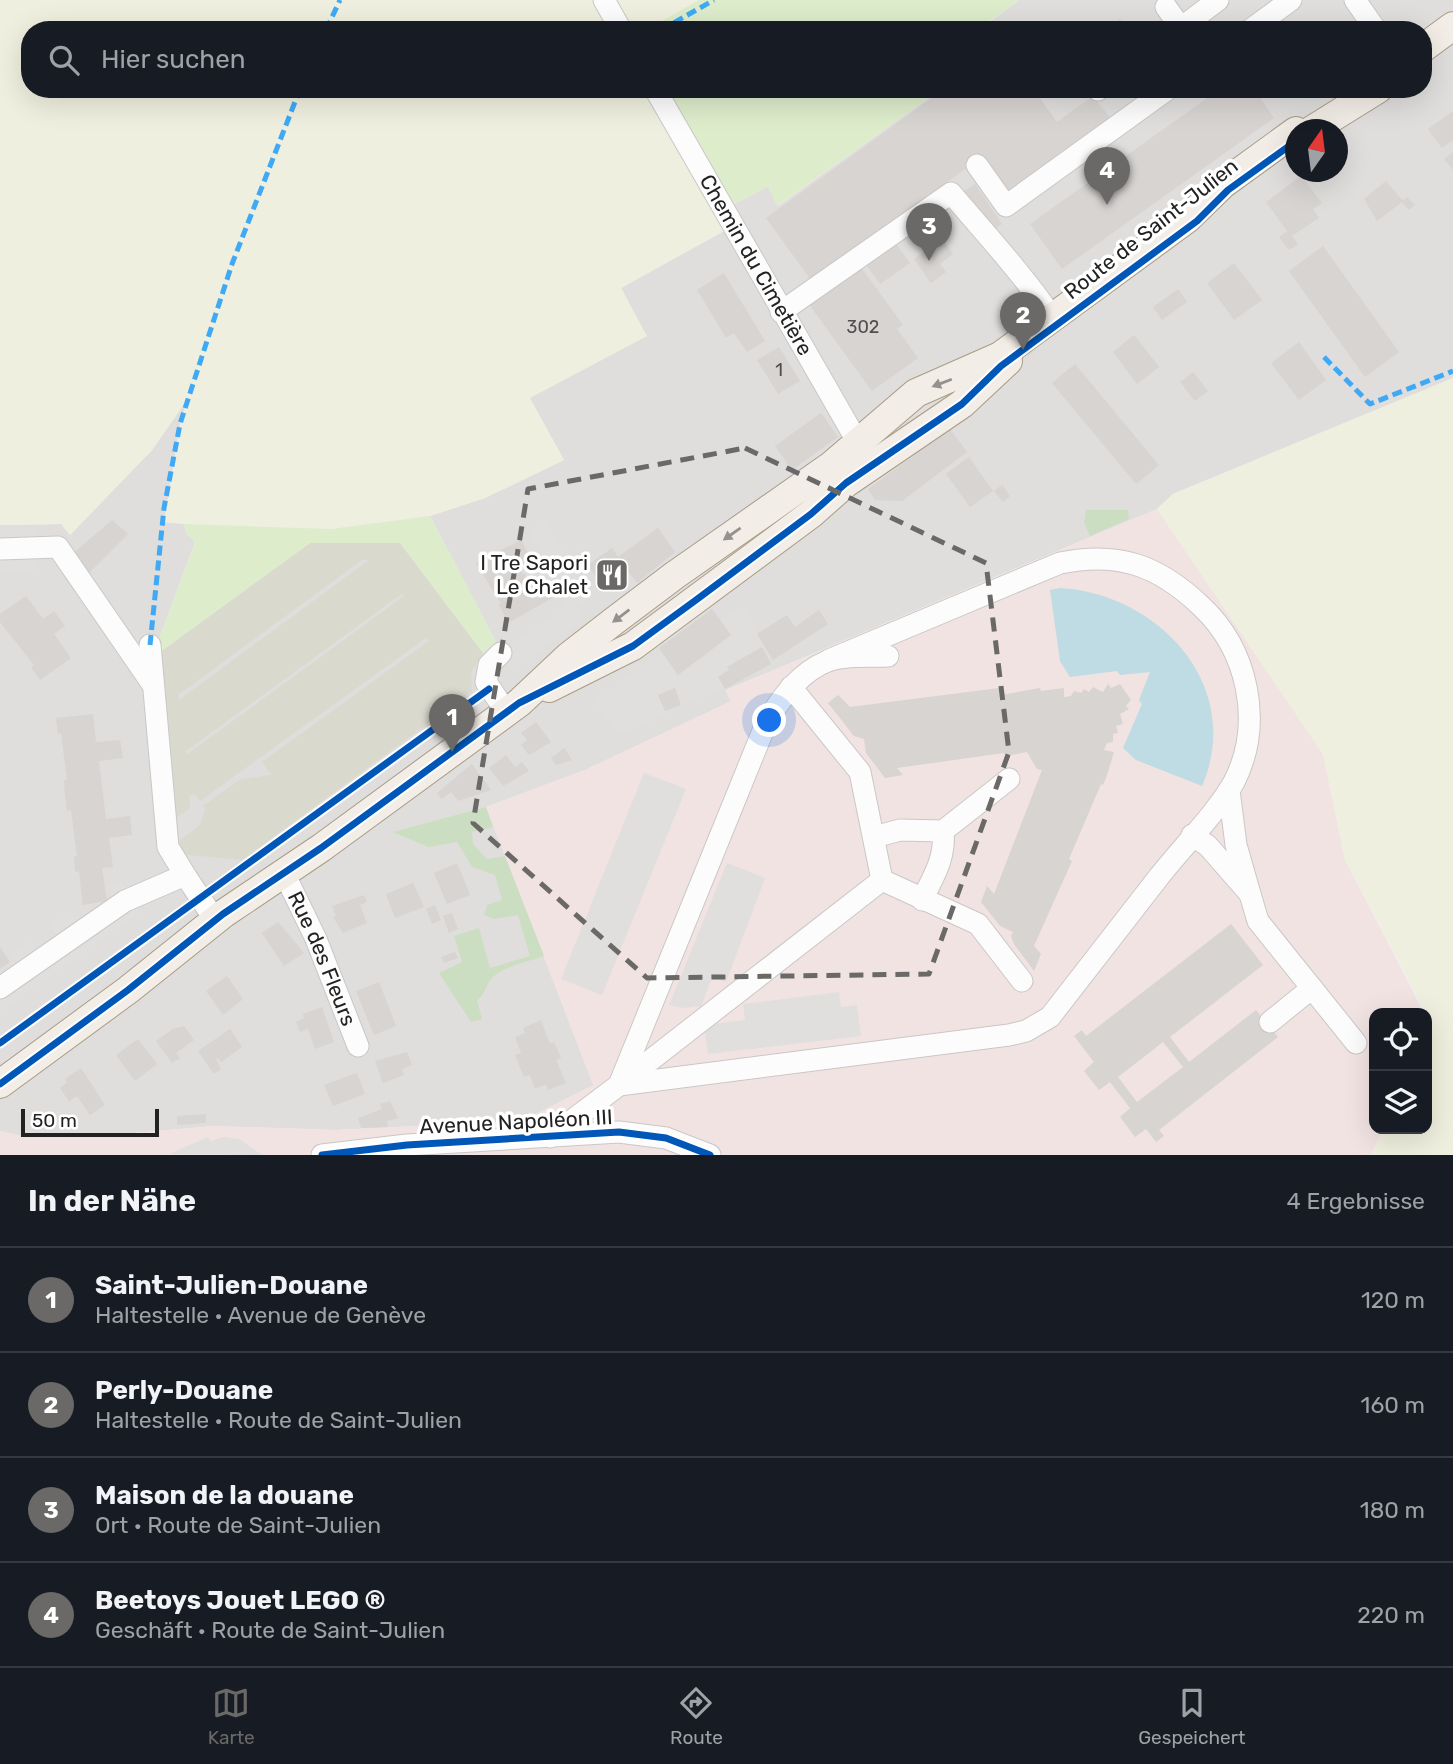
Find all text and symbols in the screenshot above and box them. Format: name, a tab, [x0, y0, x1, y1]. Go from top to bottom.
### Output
search box	[21, 21, 1432, 98]
icon: search	[45, 41, 83, 79]
text: Hier suchen	[101, 44, 246, 75]
north arrow	[1285, 119, 1348, 182]
pin: 4	[1084, 147, 1130, 205]
street label: Route de Saint-Julien	[1059, 153, 1243, 304]
street label: Chemin du Cimetière	[695, 170, 818, 360]
pin: 3	[906, 203, 952, 261]
pin: 2	[1000, 292, 1046, 350]
house number: 302	[847, 316, 879, 338]
house number: 1	[775, 359, 783, 381]
one-way arrow	[932, 377, 953, 388]
one-way arrow	[723, 527, 741, 541]
place label: I Tre Sapori Le Chalet	[480, 550, 588, 599]
restaurant icon: I Tre Sapori Le Chalet	[593, 556, 631, 594]
one-way arrow	[612, 609, 630, 624]
pin: 1	[429, 694, 475, 752]
your location	[752, 703, 786, 737]
street label: Rue des Fleurs	[283, 887, 362, 1029]
map controls	[1369, 1008, 1432, 1134]
button: locate	[1369, 1008, 1432, 1071]
button: layers	[1369, 1071, 1432, 1134]
street label: Avenue Napoléon III	[419, 1104, 613, 1139]
scale bar	[21, 1106, 159, 1138]
text: 50 m	[32, 1109, 77, 1132]
text: In der Nähe	[28, 1183, 196, 1219]
text: 4 Ergebnisse	[1287, 1187, 1425, 1215]
text: Saint-Julien-Douane	[95, 1270, 368, 1301]
text: 1	[45, 1286, 57, 1314]
text: 120 m	[1361, 1286, 1425, 1314]
text: Haltestelle · Avenue de Genève	[95, 1301, 426, 1329]
text: Perly-Douane	[95, 1375, 273, 1406]
text: 2	[44, 1391, 58, 1419]
text: 160 m	[1361, 1391, 1425, 1419]
text: Haltestelle · Route de Saint-Julien	[95, 1406, 462, 1434]
text: Maison de la douane	[95, 1480, 354, 1511]
text: 3	[43, 1496, 59, 1524]
text: 180 m	[1360, 1496, 1425, 1524]
text: Ort · Route de Saint-Julien	[95, 1511, 381, 1539]
text: Beetoys Jouet LEGO ®	[95, 1585, 385, 1616]
text: 4	[43, 1601, 59, 1629]
text: 220 m	[1357, 1601, 1425, 1629]
text: Geschäft · Route de Saint-Julien	[95, 1616, 445, 1644]
tab: Karte	[208, 1684, 255, 1749]
tab: Route	[670, 1684, 723, 1749]
tab: Gespeichert	[1138, 1684, 1245, 1749]

